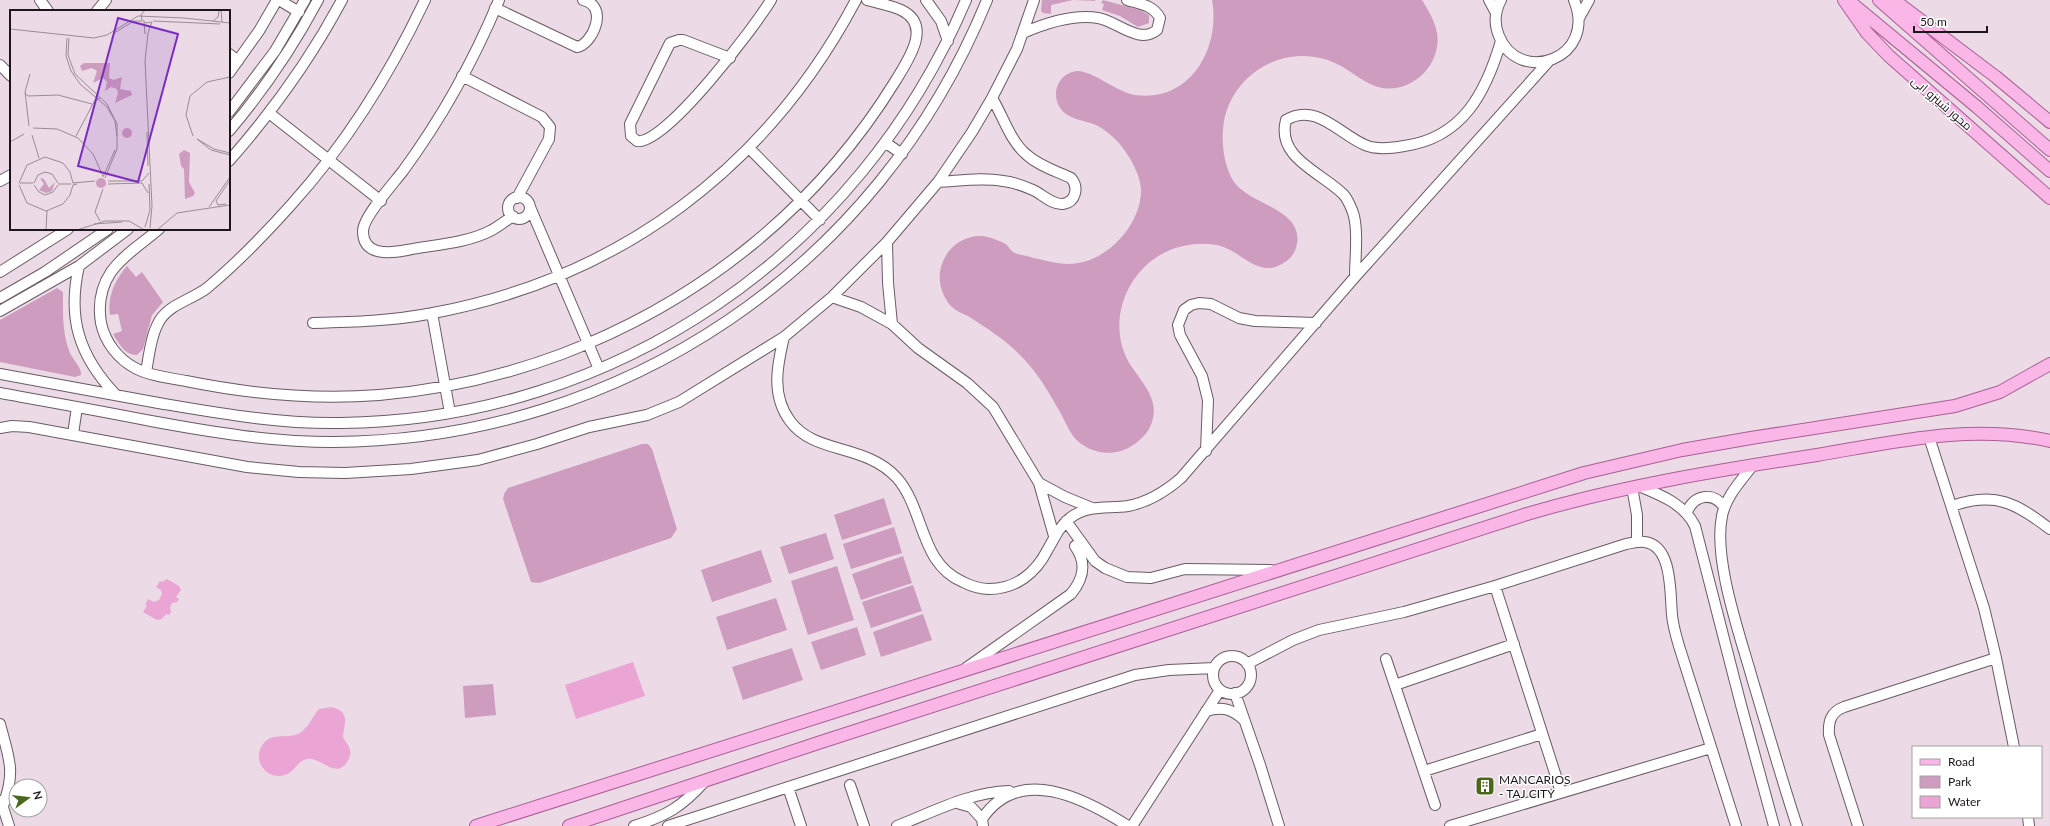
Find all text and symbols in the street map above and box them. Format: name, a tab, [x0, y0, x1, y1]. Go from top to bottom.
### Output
scale bar	[1914, 8, 1987, 34]
inset map	[10, 10, 230, 230]
text: 50 m	[1920, 14, 1947, 29]
street label: محور شينزو ابى	[1909, 73, 1975, 133]
legend	[1912, 746, 2042, 818]
text: Road	[1948, 754, 1975, 769]
place label: MANCARIOS - TAJ CITY	[1499, 772, 1571, 801]
text: Park	[1948, 774, 1972, 789]
building icon: MANCARIOS - TAJ CITY	[1474, 775, 1496, 797]
north arrow	[8, 778, 48, 818]
text: N	[31, 790, 46, 801]
text: Water	[1948, 794, 1981, 809]

